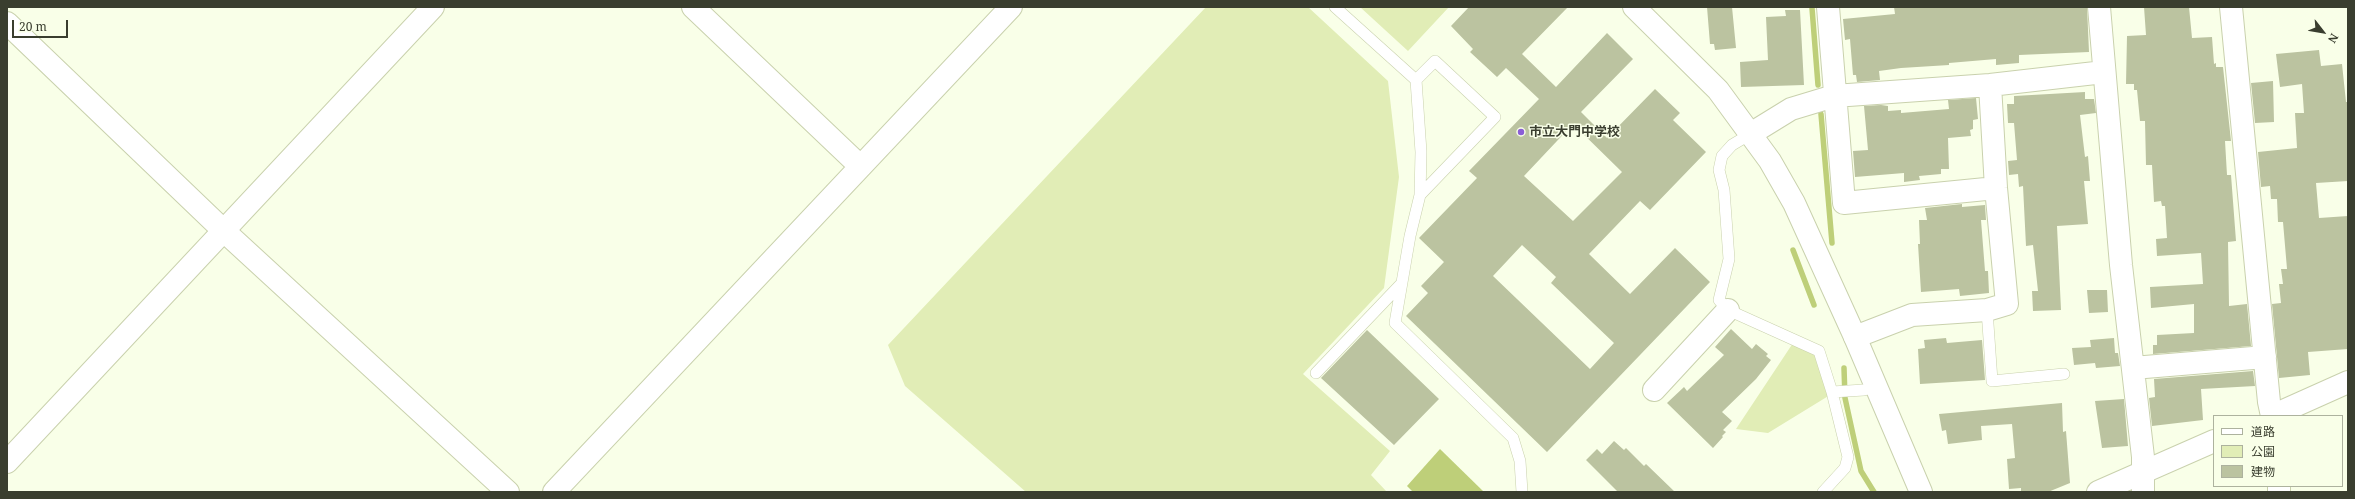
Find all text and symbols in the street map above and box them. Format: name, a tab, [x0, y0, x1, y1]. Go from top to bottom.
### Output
scale bar	[14, 12, 70, 38]
north arrow	[2303, 12, 2343, 52]
text: 20 m	[19, 18, 47, 35]
text: N	[2325, 31, 2342, 46]
place label: 市立大門中学校	[1529, 124, 1620, 140]
marker: 市立大門中学校	[1516, 127, 1526, 137]
legend	[2213, 415, 2343, 487]
text: 道路	[2251, 423, 2275, 440]
text: 公園	[2251, 443, 2275, 460]
text: 建物	[2251, 463, 2275, 480]

